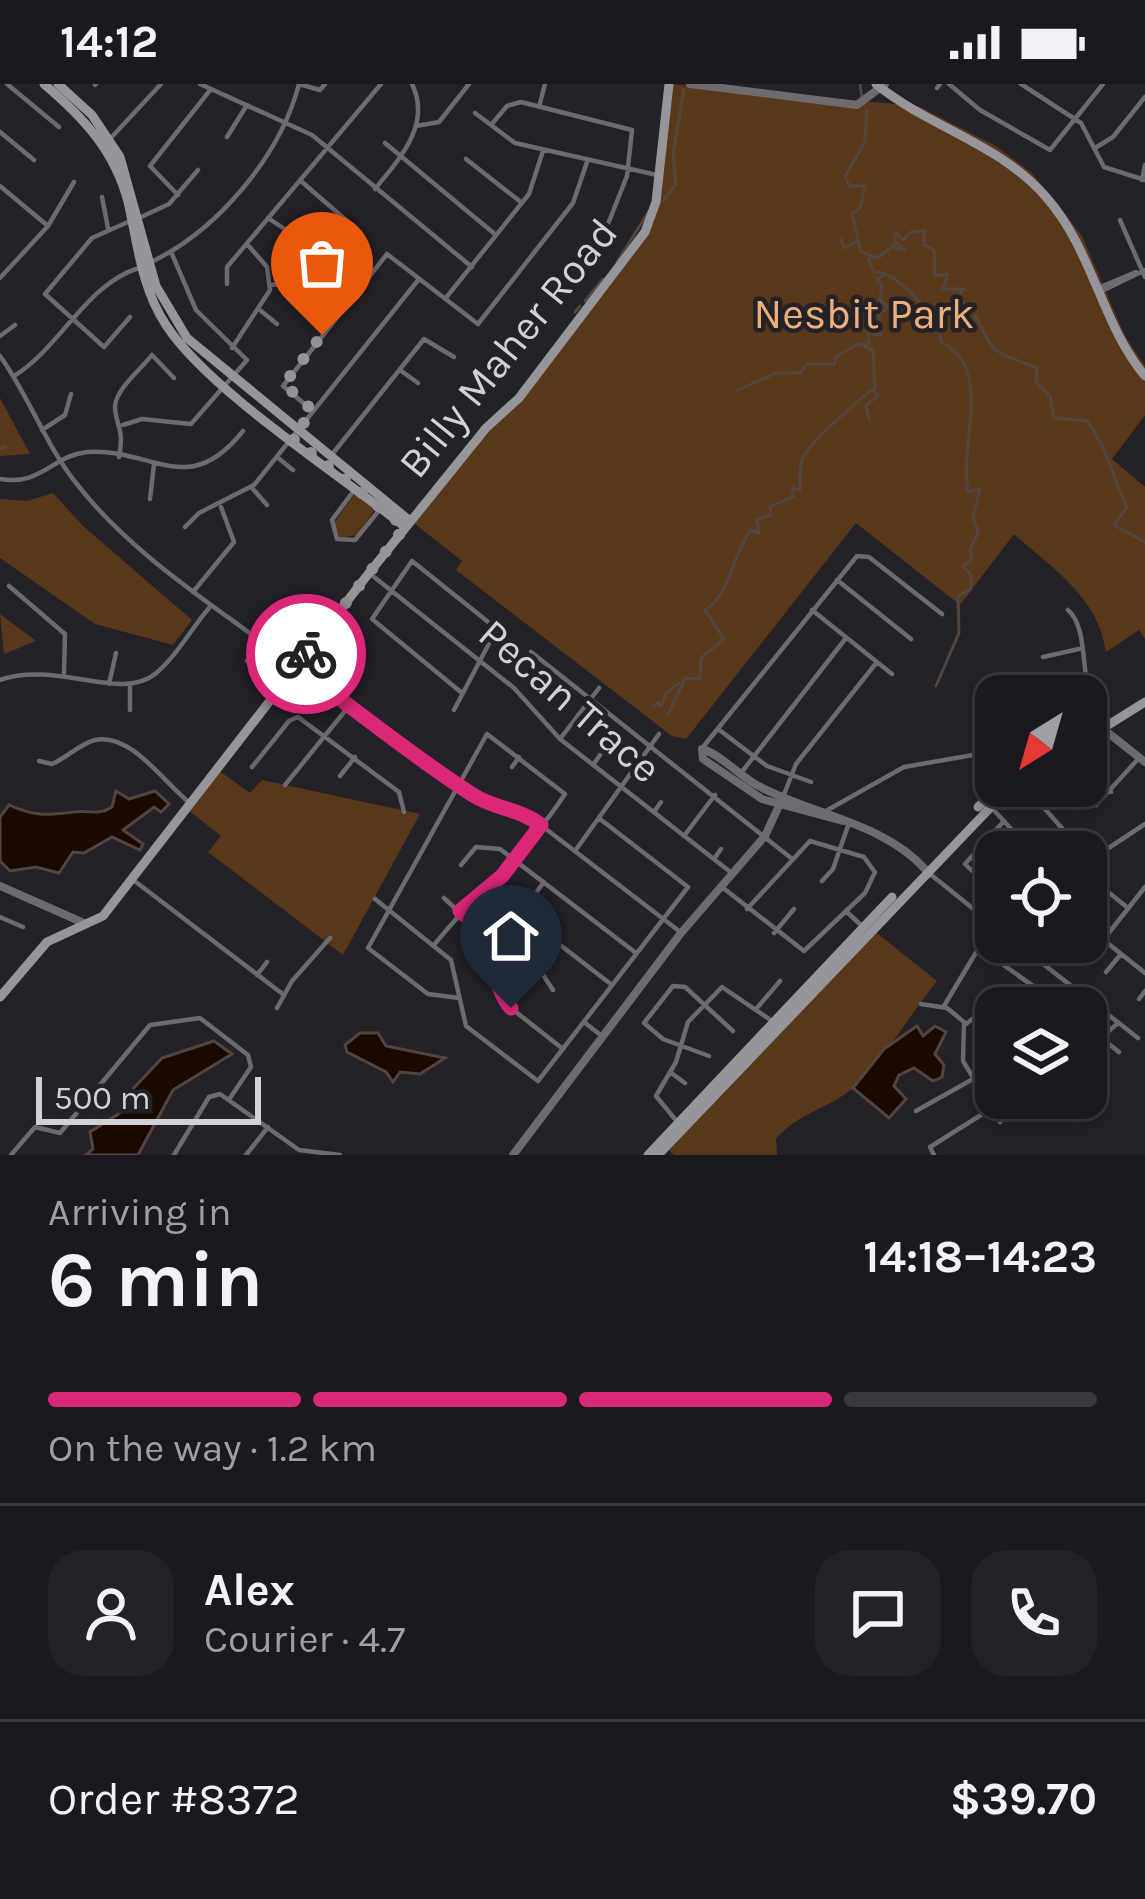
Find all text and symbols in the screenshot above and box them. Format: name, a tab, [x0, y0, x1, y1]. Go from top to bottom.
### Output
text: 14:12	[60, 16, 158, 68]
street label: Billy Maher Road	[388, 208, 628, 488]
pin	[271, 212, 373, 335]
icon: bag	[289, 230, 355, 296]
park label: Nesbit Park	[754, 289, 974, 339]
courier	[246, 594, 366, 714]
street label: Pecan Trace	[469, 609, 671, 793]
icon: bike	[273, 621, 339, 687]
north arrow	[975, 675, 1107, 807]
map controls	[975, 675, 1107, 1119]
button: locate	[975, 831, 1107, 963]
pin	[460, 885, 562, 1008]
icon: home	[478, 903, 544, 969]
button: layers	[975, 987, 1107, 1119]
scale bar	[36, 1071, 261, 1124]
text: 500 m	[54, 1079, 151, 1117]
text: Arriving in	[48, 1189, 231, 1235]
text: 14:18–14:23	[863, 1231, 1097, 1283]
text: 6 min	[48, 1234, 263, 1326]
text: On the way · 1.2 km	[48, 1425, 377, 1471]
button: person	[48, 1550, 174, 1676]
button: chat	[815, 1550, 941, 1676]
button: phone	[971, 1550, 1097, 1676]
text: Alex	[204, 1564, 295, 1616]
text: Courier · 4.7	[204, 1616, 405, 1662]
text: Order #8372	[48, 1773, 300, 1825]
text: $39.70	[950, 1773, 1097, 1825]

